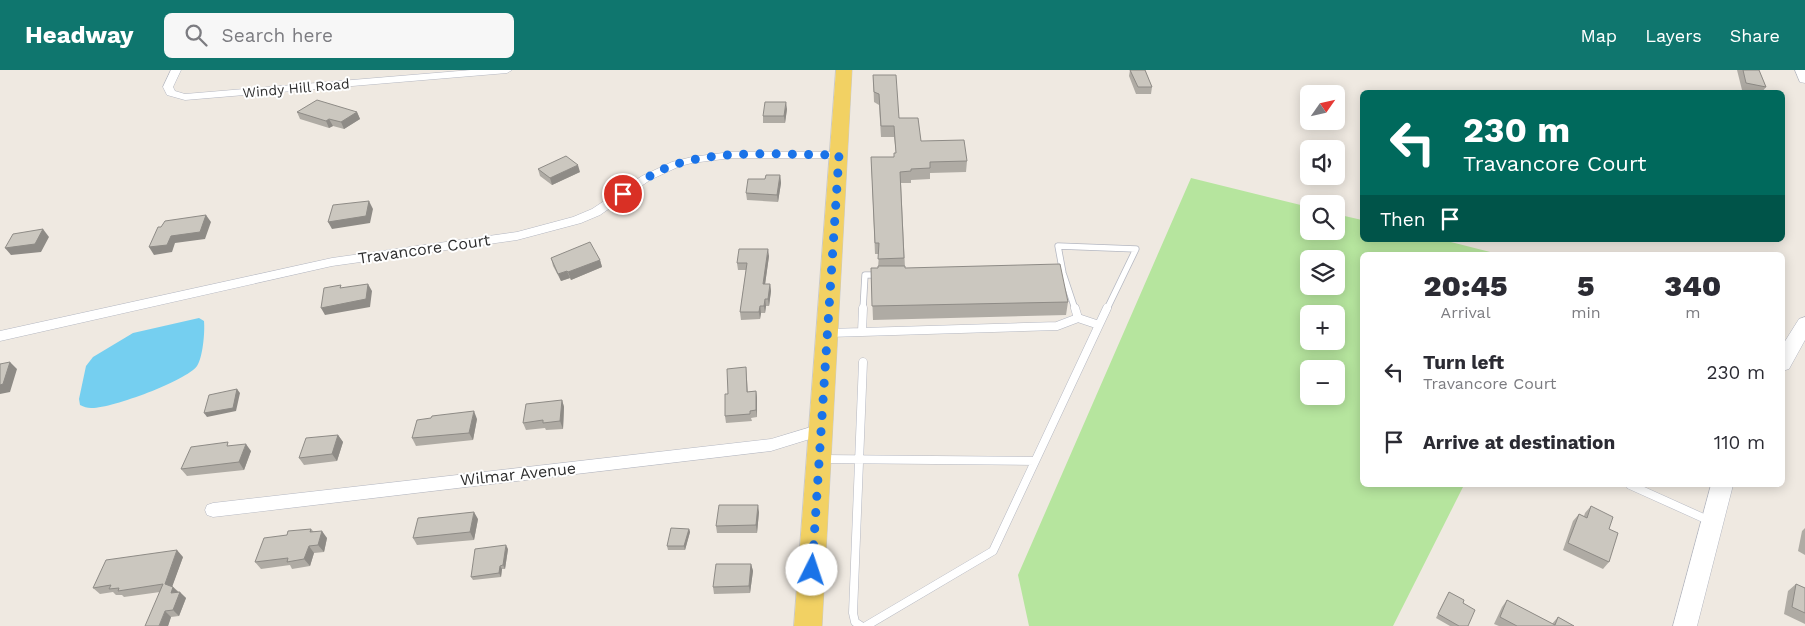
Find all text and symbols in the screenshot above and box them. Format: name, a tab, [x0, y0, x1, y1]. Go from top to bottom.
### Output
search box	[164, 13, 514, 58]
text: Headway	[25, 21, 134, 49]
icon: search	[182, 21, 210, 49]
text: Search here	[222, 24, 333, 47]
text: Map	[1580, 25, 1617, 46]
text: Layers	[1645, 25, 1702, 46]
text: Share	[1730, 25, 1780, 46]
street label: Windy Hill Road	[242, 75, 350, 101]
north arrow	[1300, 85, 1345, 130]
map controls	[1300, 85, 1345, 405]
text: 230 m	[1463, 109, 1570, 151]
icon: left	[1380, 110, 1445, 175]
button: sound	[1300, 140, 1345, 185]
text: Travancore Court	[1463, 151, 1646, 176]
pin	[602, 173, 644, 215]
icon: arrive	[609, 180, 637, 208]
button: search	[1300, 195, 1345, 240]
icon: arrive	[1436, 205, 1464, 233]
text: Then	[1380, 208, 1426, 231]
street label: Travancore Court	[357, 230, 492, 268]
button: layers	[1300, 250, 1345, 295]
text: 20:45	[1424, 268, 1508, 303]
text: 5	[1577, 268, 1595, 303]
text: 340	[1664, 268, 1721, 303]
text: Arrival	[1441, 303, 1491, 322]
text: min	[1571, 303, 1601, 322]
text: m	[1685, 303, 1700, 322]
button: +	[1300, 305, 1345, 350]
text: Turn left	[1423, 351, 1504, 374]
icon: left	[1380, 358, 1408, 386]
button: −	[1300, 360, 1345, 405]
text: 230 m	[1706, 361, 1765, 384]
text: Travancore Court	[1423, 374, 1556, 393]
icon: arrive	[1380, 428, 1408, 456]
text: Arrive at destination	[1423, 431, 1615, 454]
text: 110 m	[1714, 431, 1765, 454]
street label: Wilmar Avenue	[459, 458, 577, 490]
position arrow	[785, 543, 837, 595]

